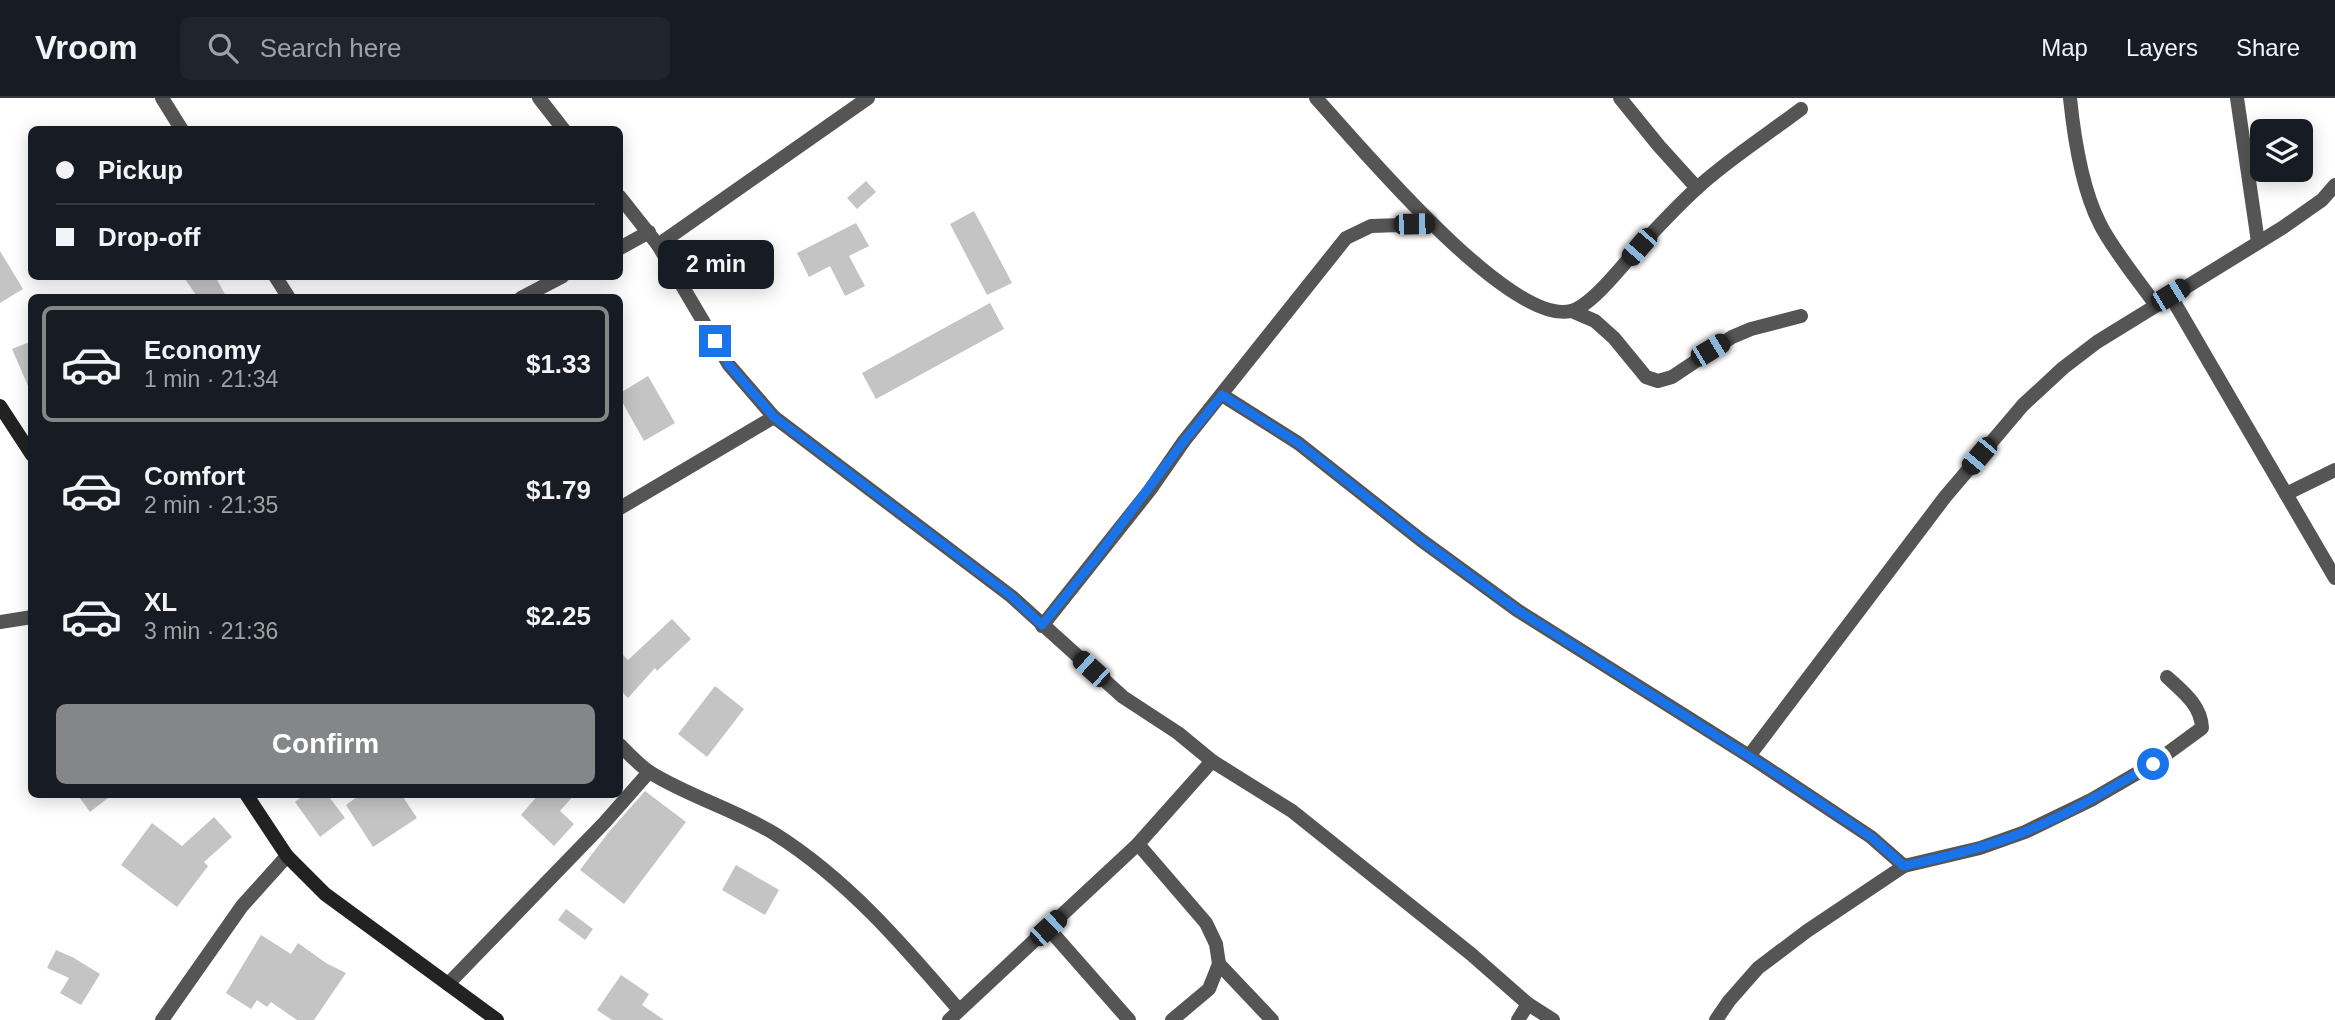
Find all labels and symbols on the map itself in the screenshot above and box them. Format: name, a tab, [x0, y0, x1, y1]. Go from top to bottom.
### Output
car	[1393, 213, 1436, 235]
car	[1618, 224, 1661, 270]
callout: 2 min	[657, 240, 773, 288]
car	[2147, 275, 2194, 315]
route end	[699, 325, 731, 357]
car	[1687, 330, 1734, 370]
car	[1958, 433, 2001, 479]
car	[1069, 647, 1114, 691]
route start	[2137, 748, 2169, 780]
car	[1026, 906, 1071, 950]

